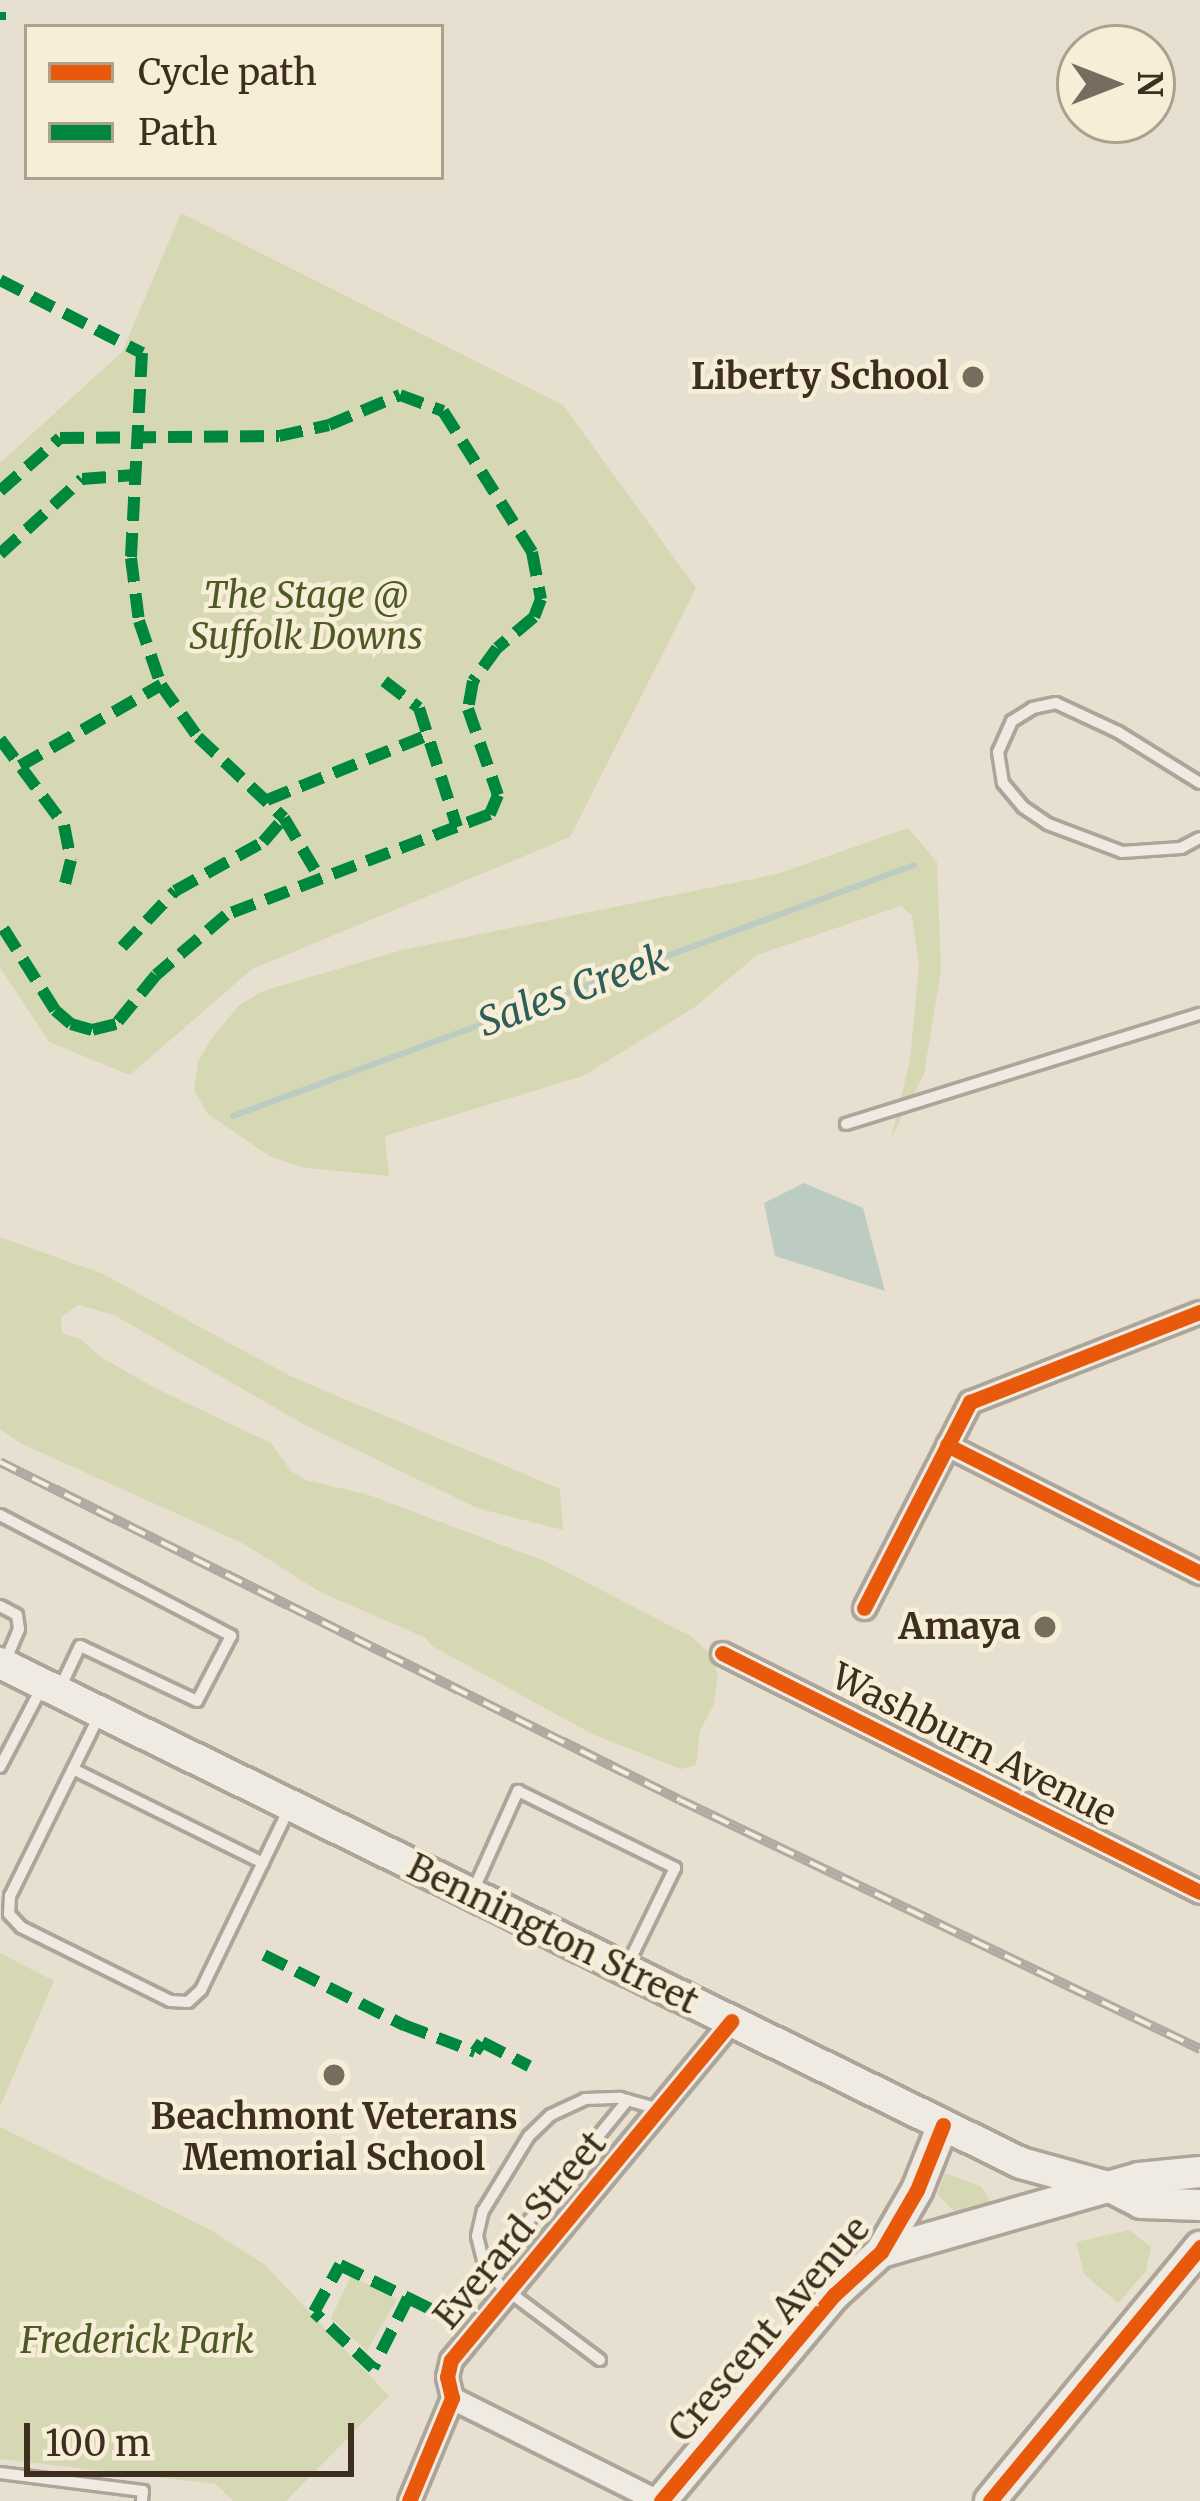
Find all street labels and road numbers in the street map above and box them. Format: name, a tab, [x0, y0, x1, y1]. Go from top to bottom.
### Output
street label: Washburn Avenue	[825, 1655, 1123, 1835]
street label: Bennington Street	[400, 1845, 706, 2023]
street label: Everard Street	[425, 2123, 615, 2337]
street label: Crescent Avenue	[660, 2208, 878, 2450]

